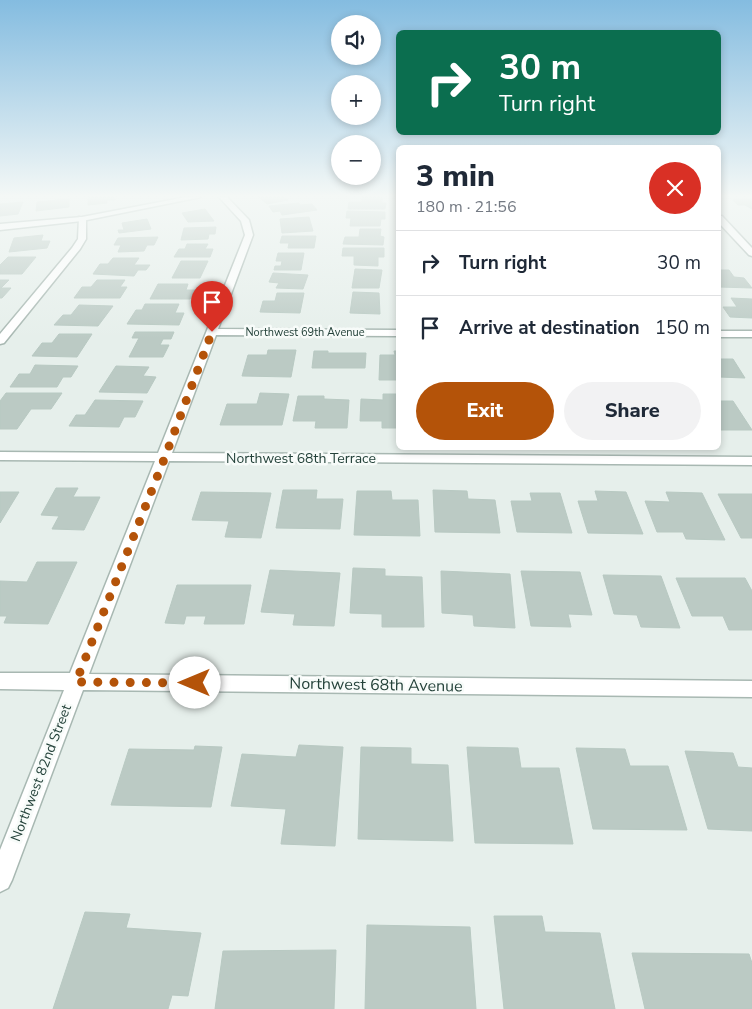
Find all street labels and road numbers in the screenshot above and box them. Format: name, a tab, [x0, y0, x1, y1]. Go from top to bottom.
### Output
street label: Northwest 69th Avenue	[245, 325, 365, 340]
street label: Northwest 68th Terrace	[226, 449, 376, 468]
street label: Northwest 68th Avenue	[289, 672, 463, 698]
street label: Northwest 82nd Street	[6, 702, 76, 844]

